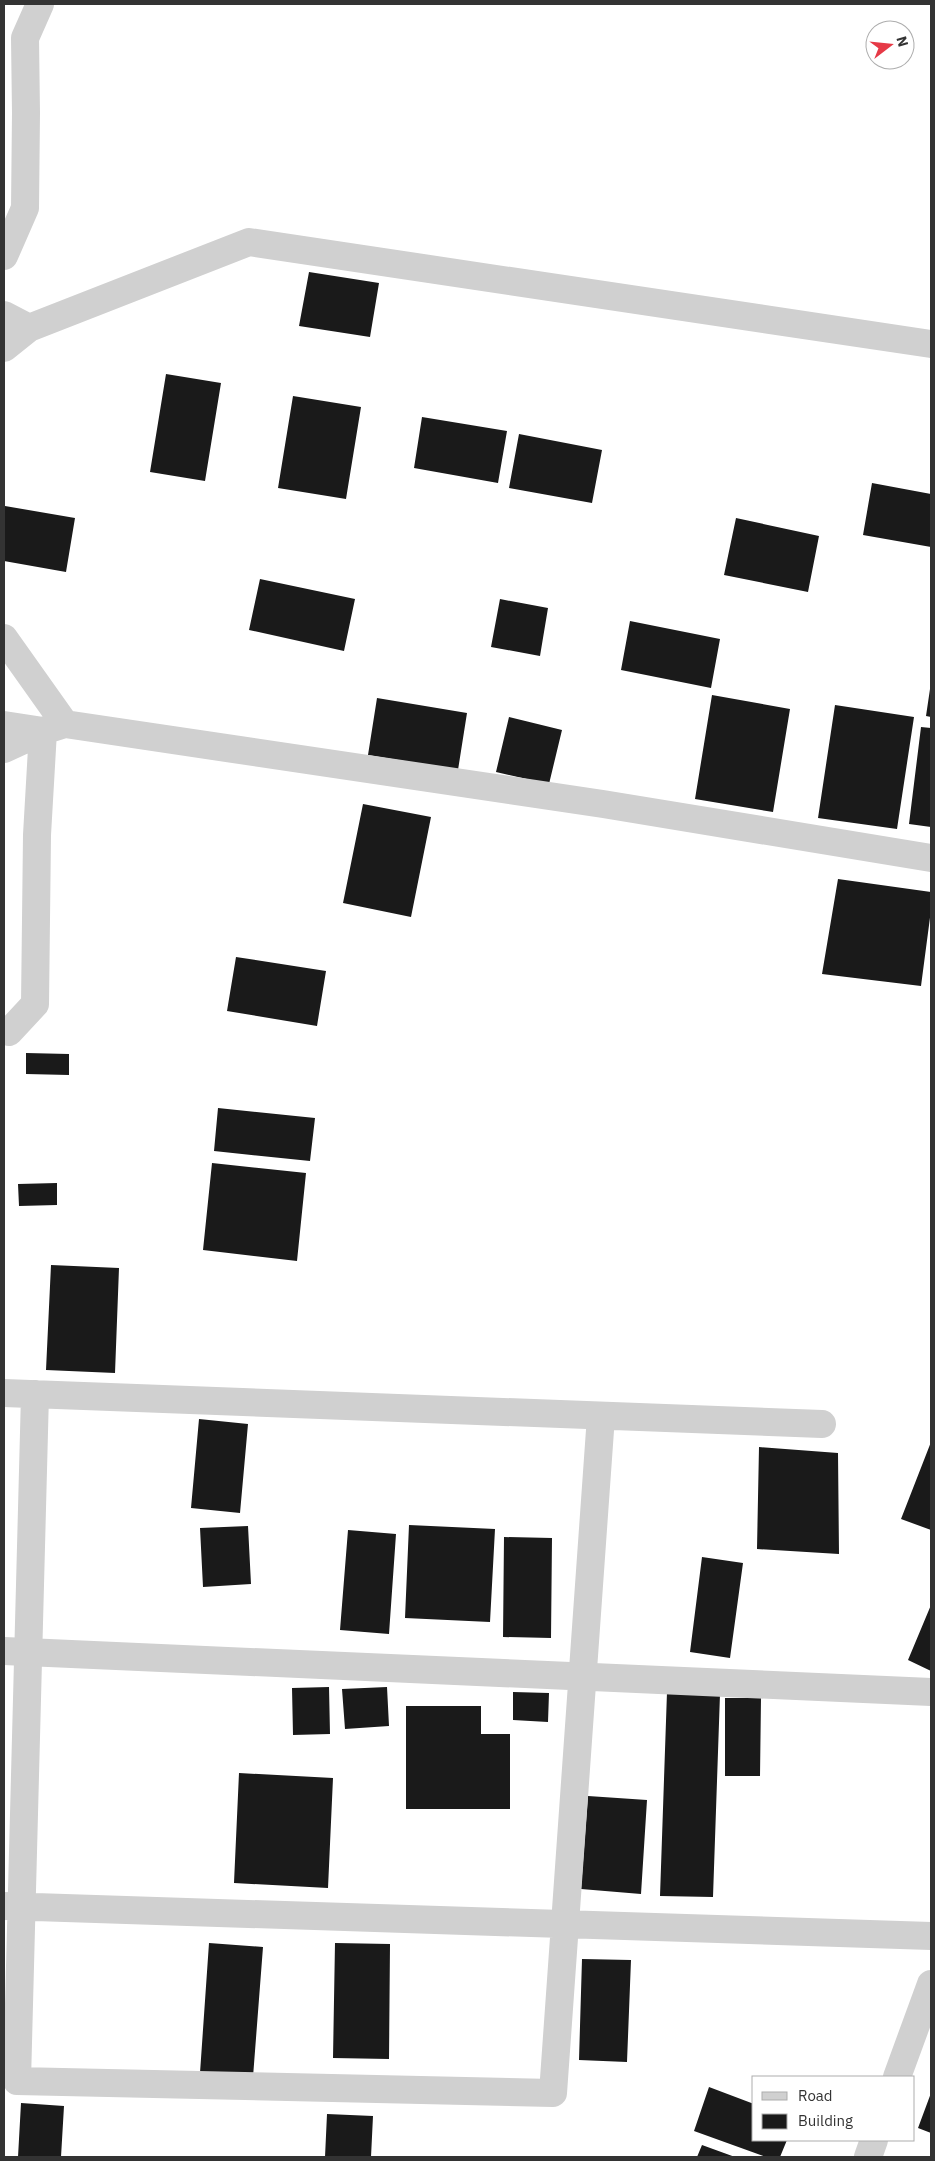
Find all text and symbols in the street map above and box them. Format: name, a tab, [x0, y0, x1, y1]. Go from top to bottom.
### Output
north arrow	[865, 20, 915, 70]
text: N	[892, 34, 913, 49]
legend	[752, 2076, 915, 2141]
text: Road	[798, 2086, 833, 2105]
text: Building	[798, 2111, 853, 2130]

